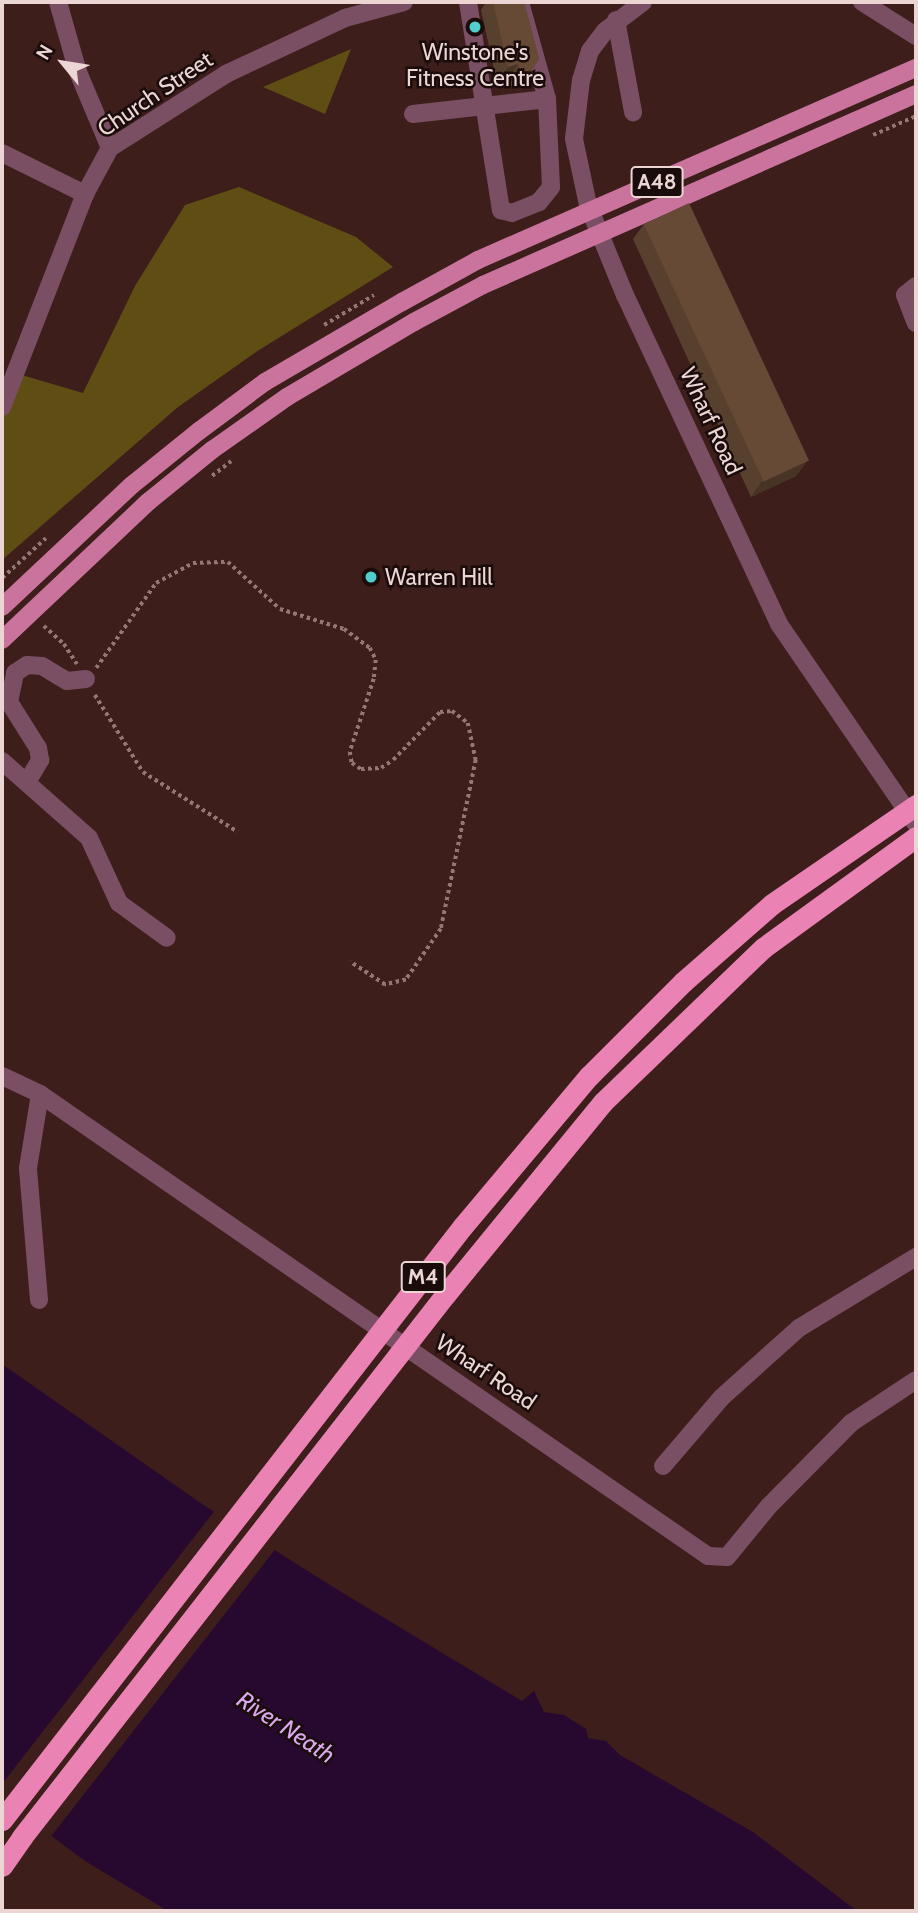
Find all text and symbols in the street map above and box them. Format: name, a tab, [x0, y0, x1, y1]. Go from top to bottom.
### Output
marker: Winstone's Fitness Centre	[467, 19, 483, 35]
north arrow	[28, 28, 98, 98]
place label: Winstone's Fitness Centre	[406, 38, 544, 92]
text: N	[31, 41, 58, 64]
street label: Church Street	[92, 45, 218, 143]
road number: A48	[629, 164, 685, 200]
street label: Wharf Road	[674, 363, 748, 479]
place label: Warren Hill	[385, 563, 493, 591]
marker: Warren Hill	[363, 569, 379, 585]
road number: M4	[400, 1260, 446, 1294]
street label: Wharf Road	[431, 1328, 541, 1416]
water label: River Neath	[232, 1685, 340, 1769]

